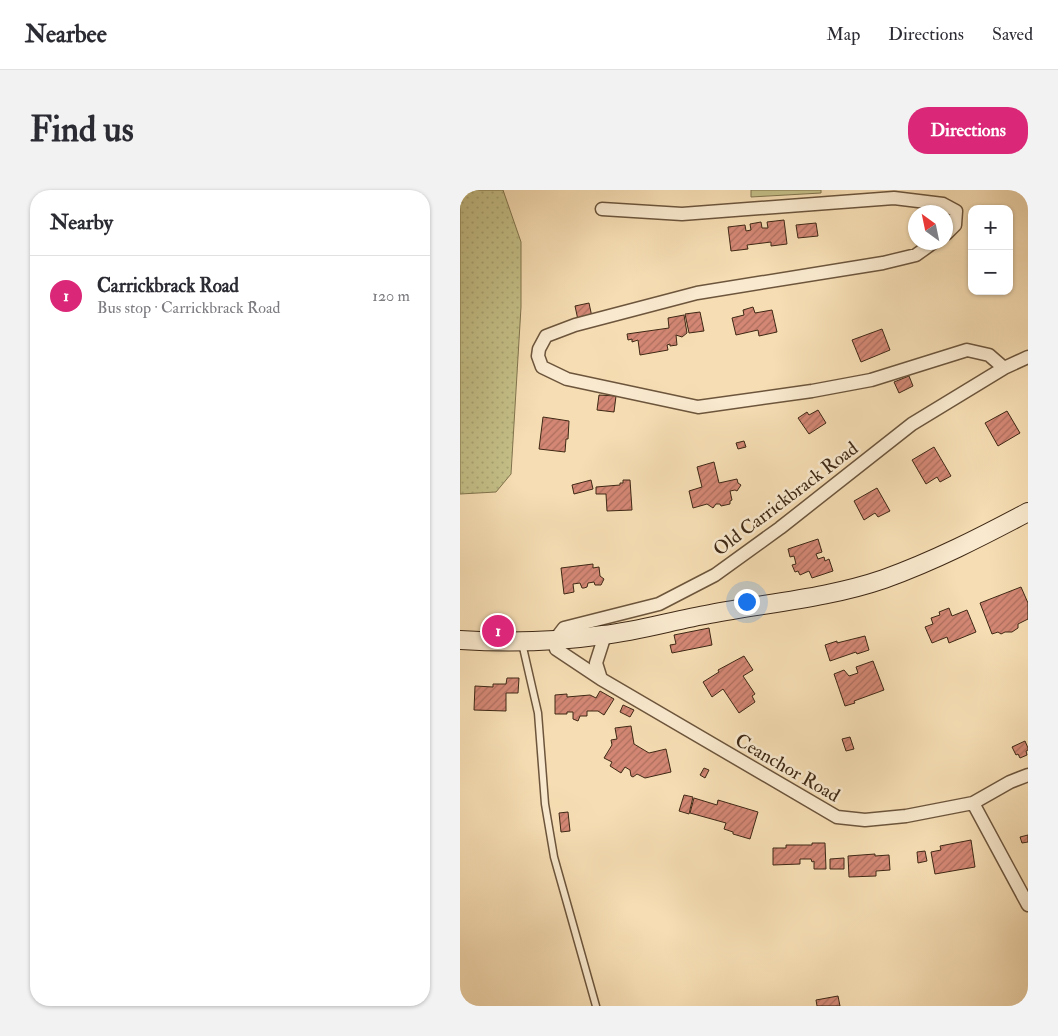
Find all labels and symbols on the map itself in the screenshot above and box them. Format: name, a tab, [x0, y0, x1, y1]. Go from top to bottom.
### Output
north arrow	[908, 205, 953, 250]
street label: Old Carrickbrack Road	[708, 436, 863, 561]
your location	[734, 589, 760, 615]
pin: 1	[482, 612, 514, 650]
street label: Ceanchor Road	[731, 728, 845, 808]

